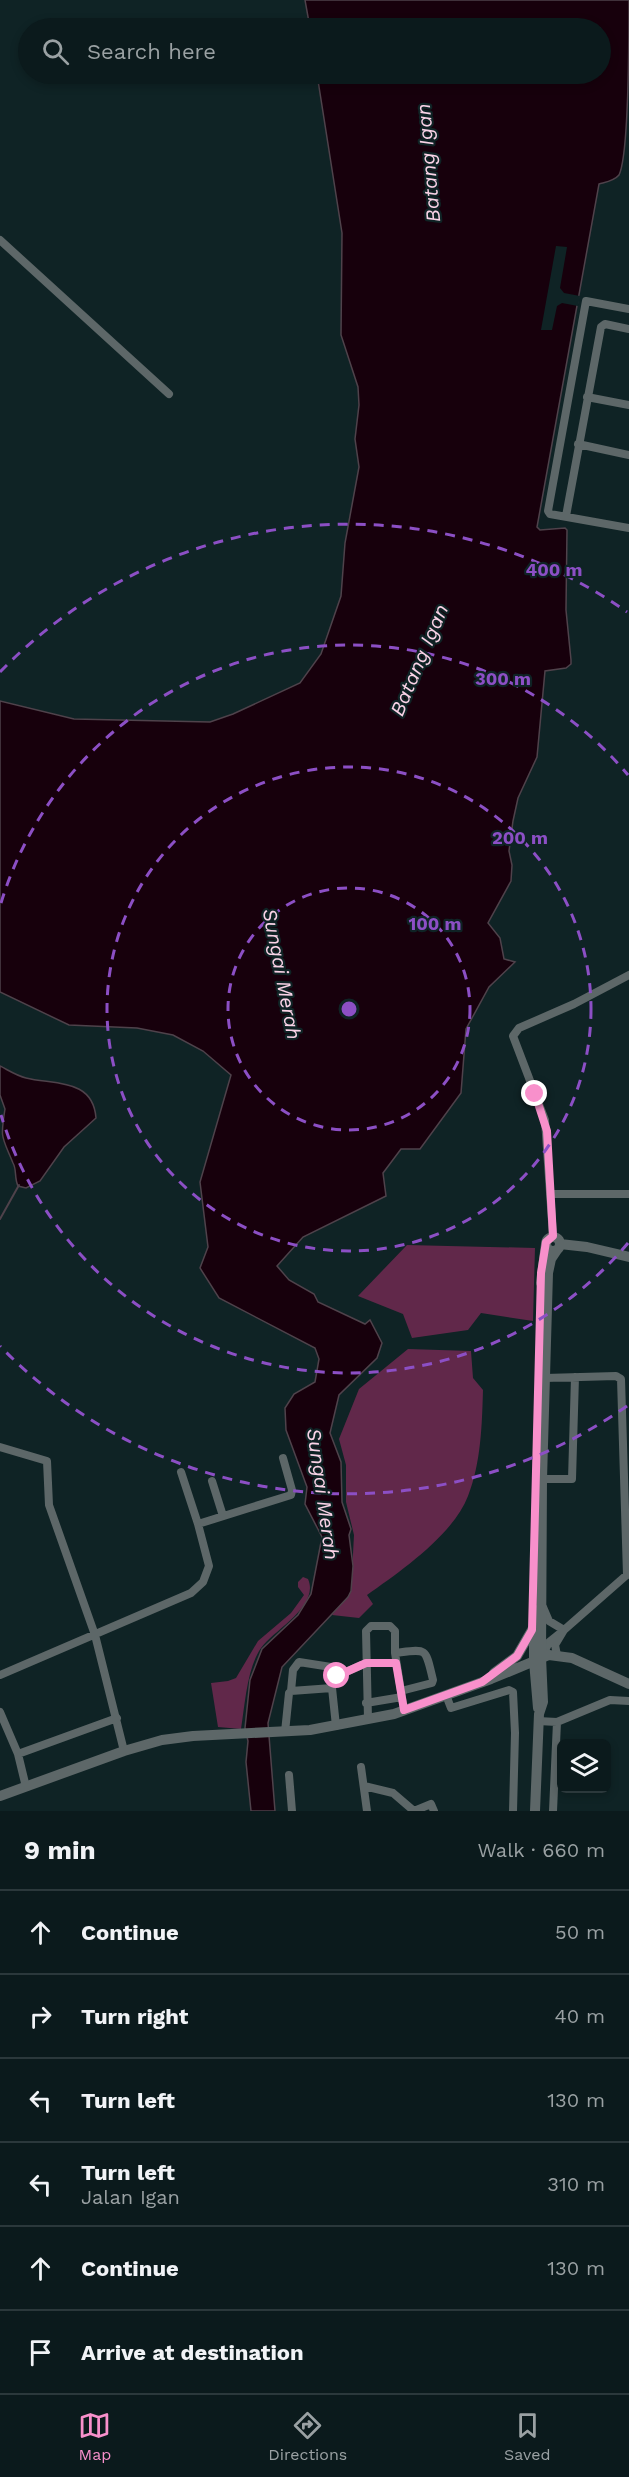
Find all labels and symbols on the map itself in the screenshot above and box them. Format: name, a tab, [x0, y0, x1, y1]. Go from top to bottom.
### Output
water label: Batang Igan	[411, 103, 445, 223]
text: 400 m	[526, 559, 582, 580]
water label: Batang Igan	[385, 601, 453, 719]
text: 300 m	[475, 668, 531, 689]
text: 200 m	[492, 827, 548, 848]
water label: Sungai Merah	[258, 906, 306, 1042]
text: 100 m	[408, 913, 462, 934]
centre of rings	[339, 999, 359, 1019]
route end	[521, 1080, 547, 1106]
water label: Sungai Merah	[302, 1427, 344, 1561]
route start	[323, 1662, 349, 1688]

